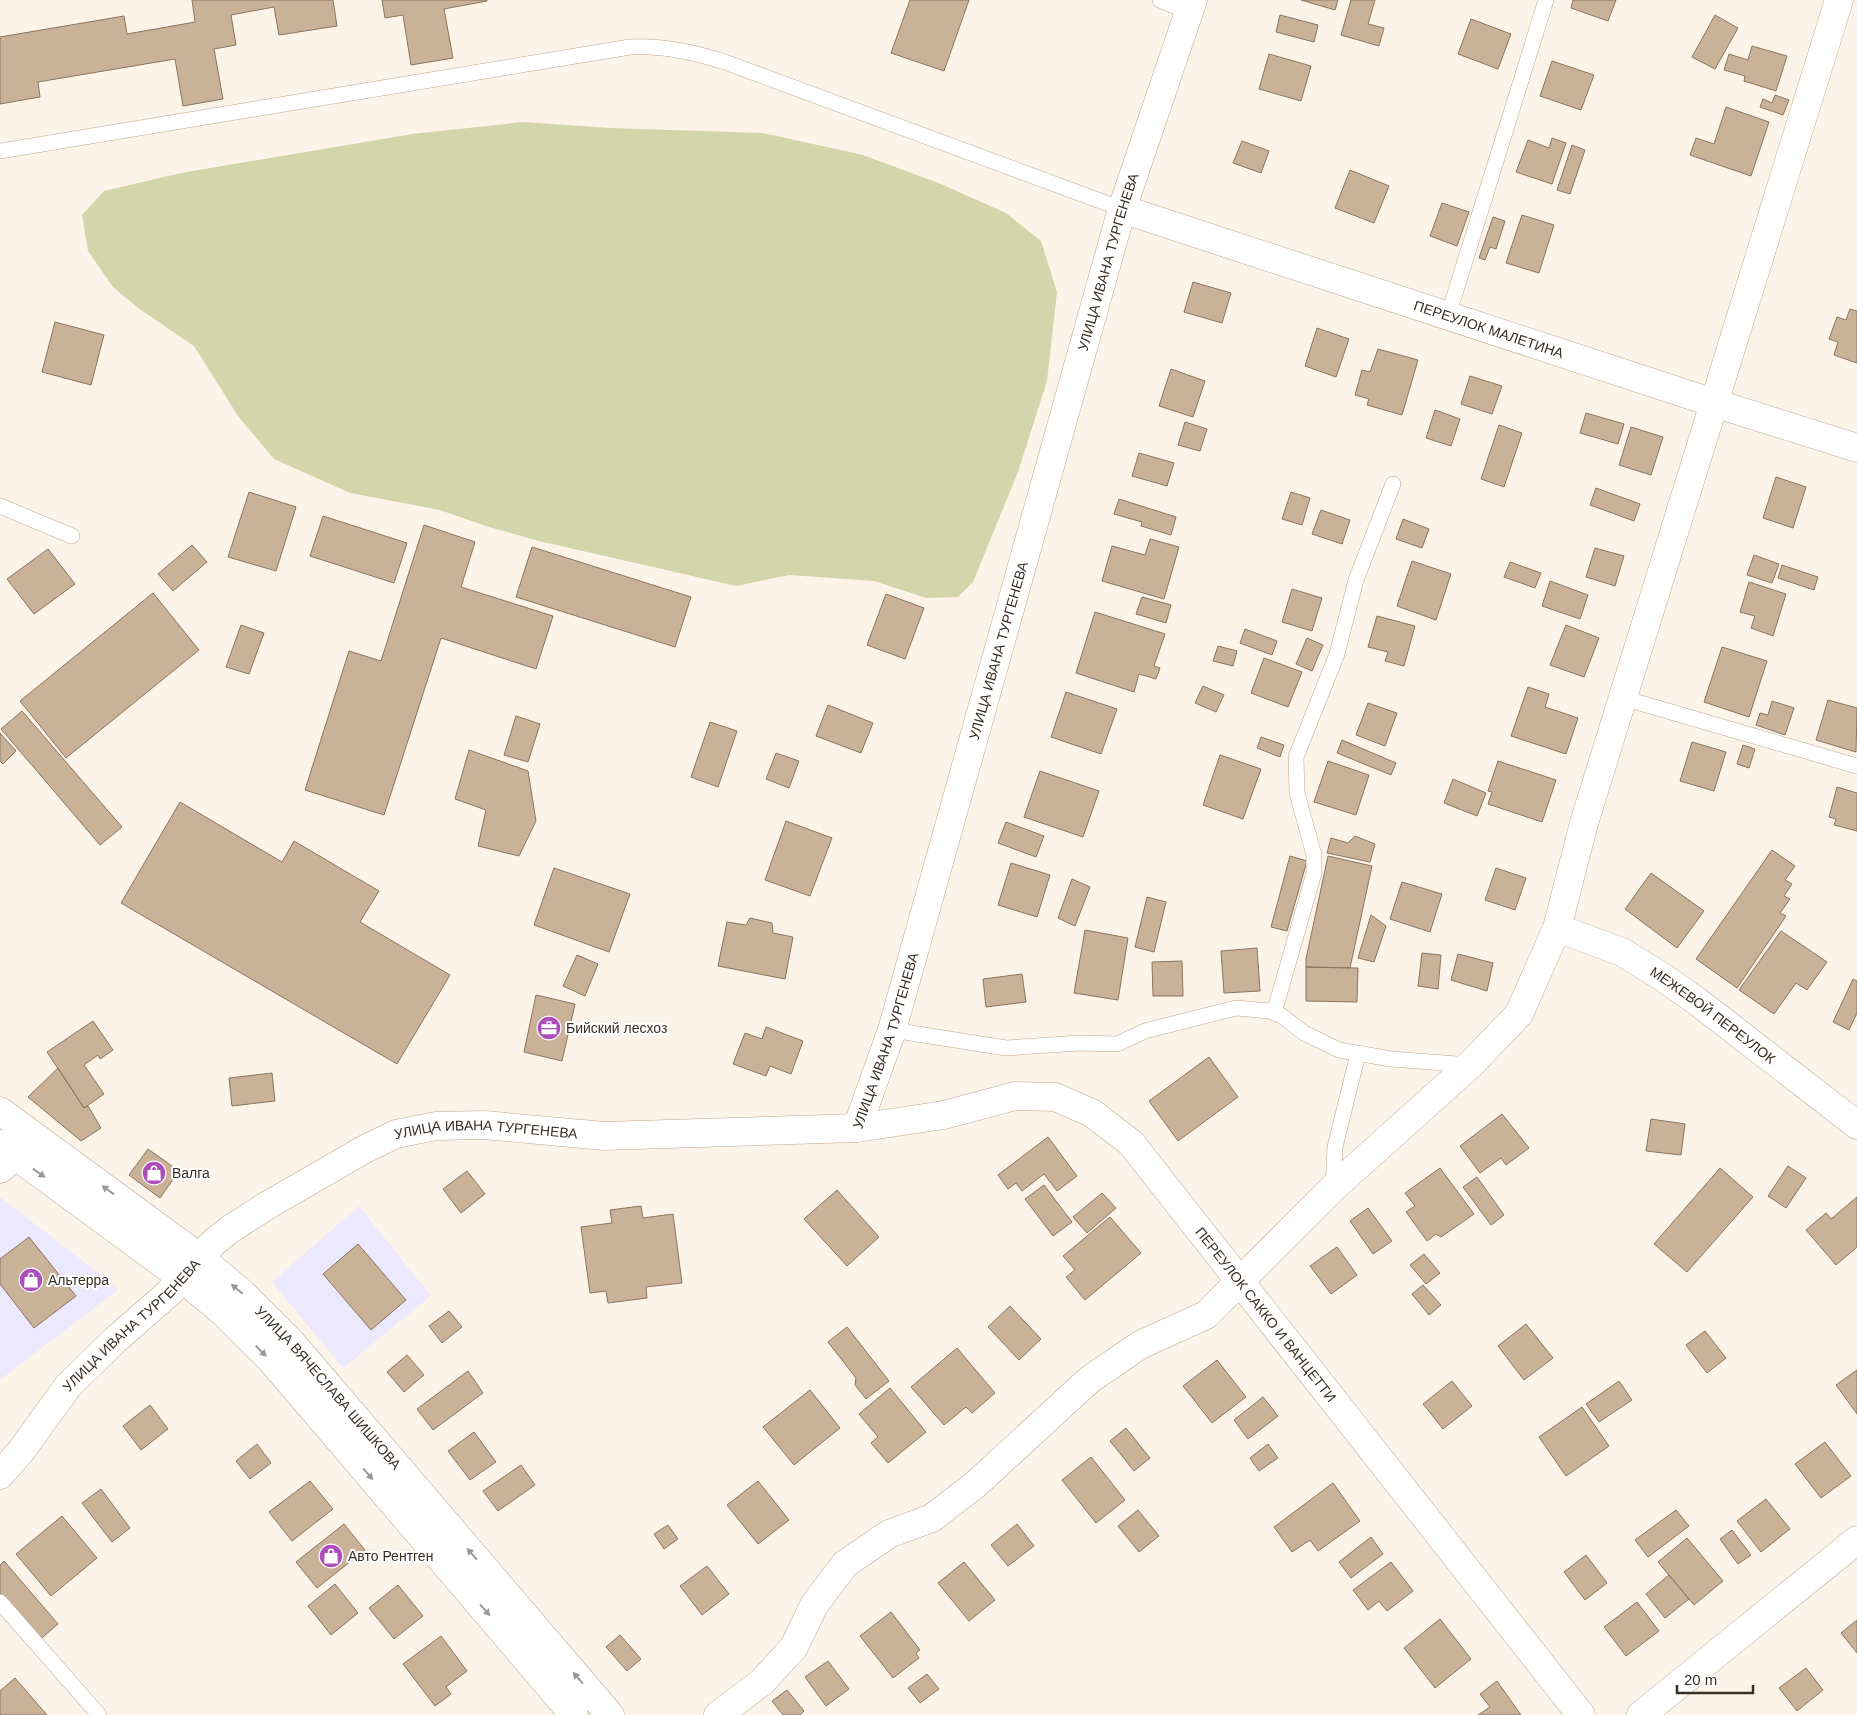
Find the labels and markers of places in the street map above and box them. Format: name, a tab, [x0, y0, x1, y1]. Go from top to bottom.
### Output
office icon: Бийский лесхоз	[536, 1015, 562, 1041]
place label: Бийский лесхоз	[566, 1020, 667, 1036]
shop icon: Валга	[141, 1160, 167, 1186]
place label: Валга	[172, 1165, 210, 1181]
shop icon: Альтерра	[18, 1267, 44, 1293]
place label: Альтерра	[48, 1272, 109, 1288]
shop icon: Авто Рентген	[318, 1543, 344, 1569]
place label: Авто Рентген	[348, 1548, 433, 1564]

